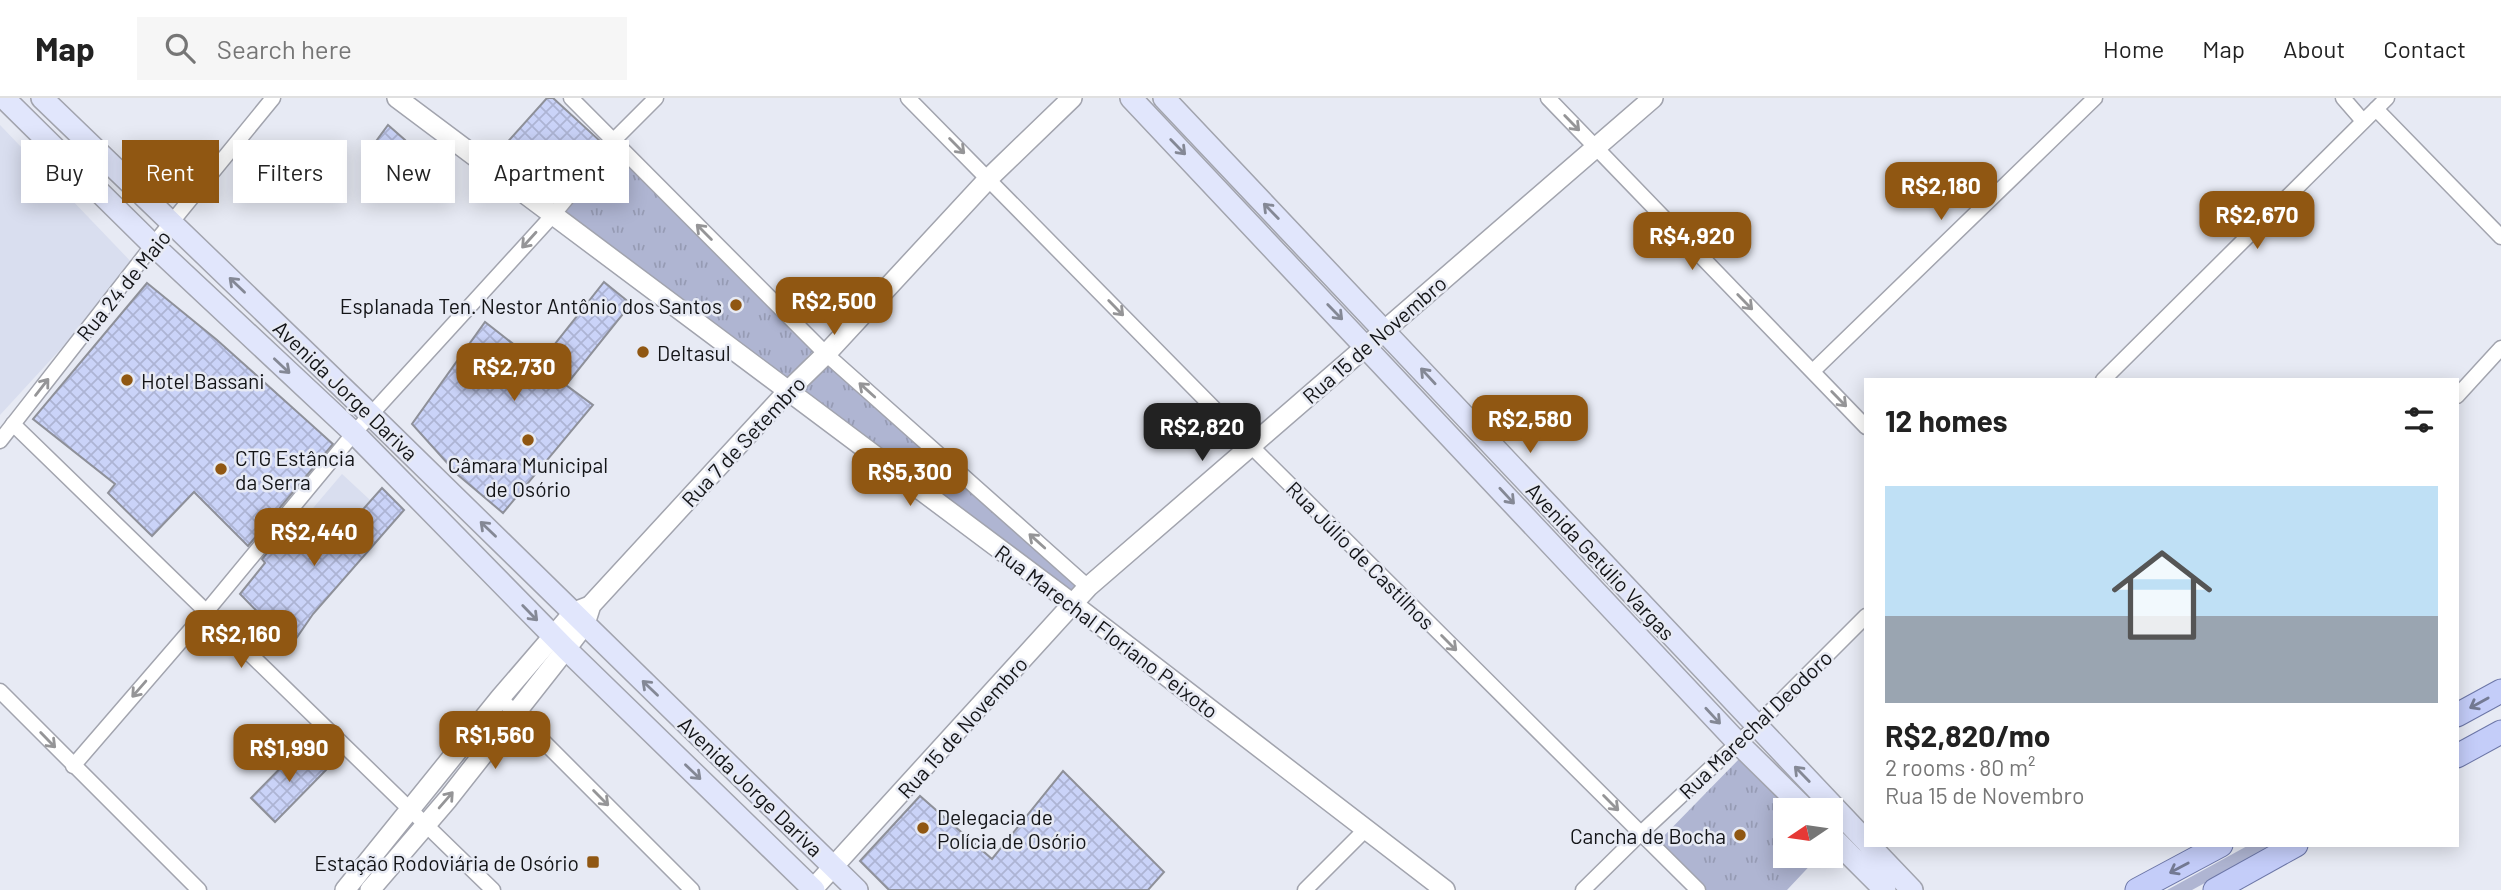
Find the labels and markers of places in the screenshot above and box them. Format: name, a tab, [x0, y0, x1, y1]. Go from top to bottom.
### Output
pin: R$2,180	[1876, 162, 2006, 222]
pin: R$2,670	[2192, 192, 2322, 251]
pin: R$4,920	[1627, 212, 1757, 272]
pin: R$2,500	[769, 278, 899, 337]
place label: Esplanada Ten. Nestor Antônio dos Santos	[340, 293, 722, 318]
marker: Esplanada Ten. Nestor Antônio dos Santos	[728, 297, 744, 313]
place label: Deltasul	[657, 340, 731, 365]
pin: R$2,730	[449, 344, 579, 403]
marker: Deltasul	[635, 344, 651, 360]
place label: Hotel Bassani	[141, 368, 265, 393]
marker: Hotel Bassani	[119, 372, 135, 388]
pin: R$2,580	[1465, 396, 1595, 455]
pin: R$2,820	[1137, 404, 1267, 463]
marker: Câmara Municipal de Osório	[520, 432, 536, 448]
place label: CTG Estância da Serra	[235, 445, 355, 494]
pin: R$5,300	[845, 448, 975, 508]
place label: Câmara Municipal de Osório	[448, 452, 608, 501]
marker: CTG Estância da Serra	[213, 461, 229, 477]
pin: R$2,440	[249, 508, 379, 568]
pin: R$2,160	[176, 610, 306, 670]
pin: R$1,560	[430, 712, 560, 771]
pin: R$1,990	[224, 724, 354, 784]
place label: Delegacia de Polícia de Osório	[937, 804, 1087, 853]
marker: Delegacia de Polícia de Osório	[915, 820, 931, 836]
place label: Cancha de Bocha	[1570, 823, 1726, 848]
marker: Cancha de Bocha	[1732, 827, 1748, 843]
place label: Estação Rodoviária de Osório	[314, 850, 579, 875]
marker: Estação Rodoviária de Osório	[585, 854, 601, 870]

